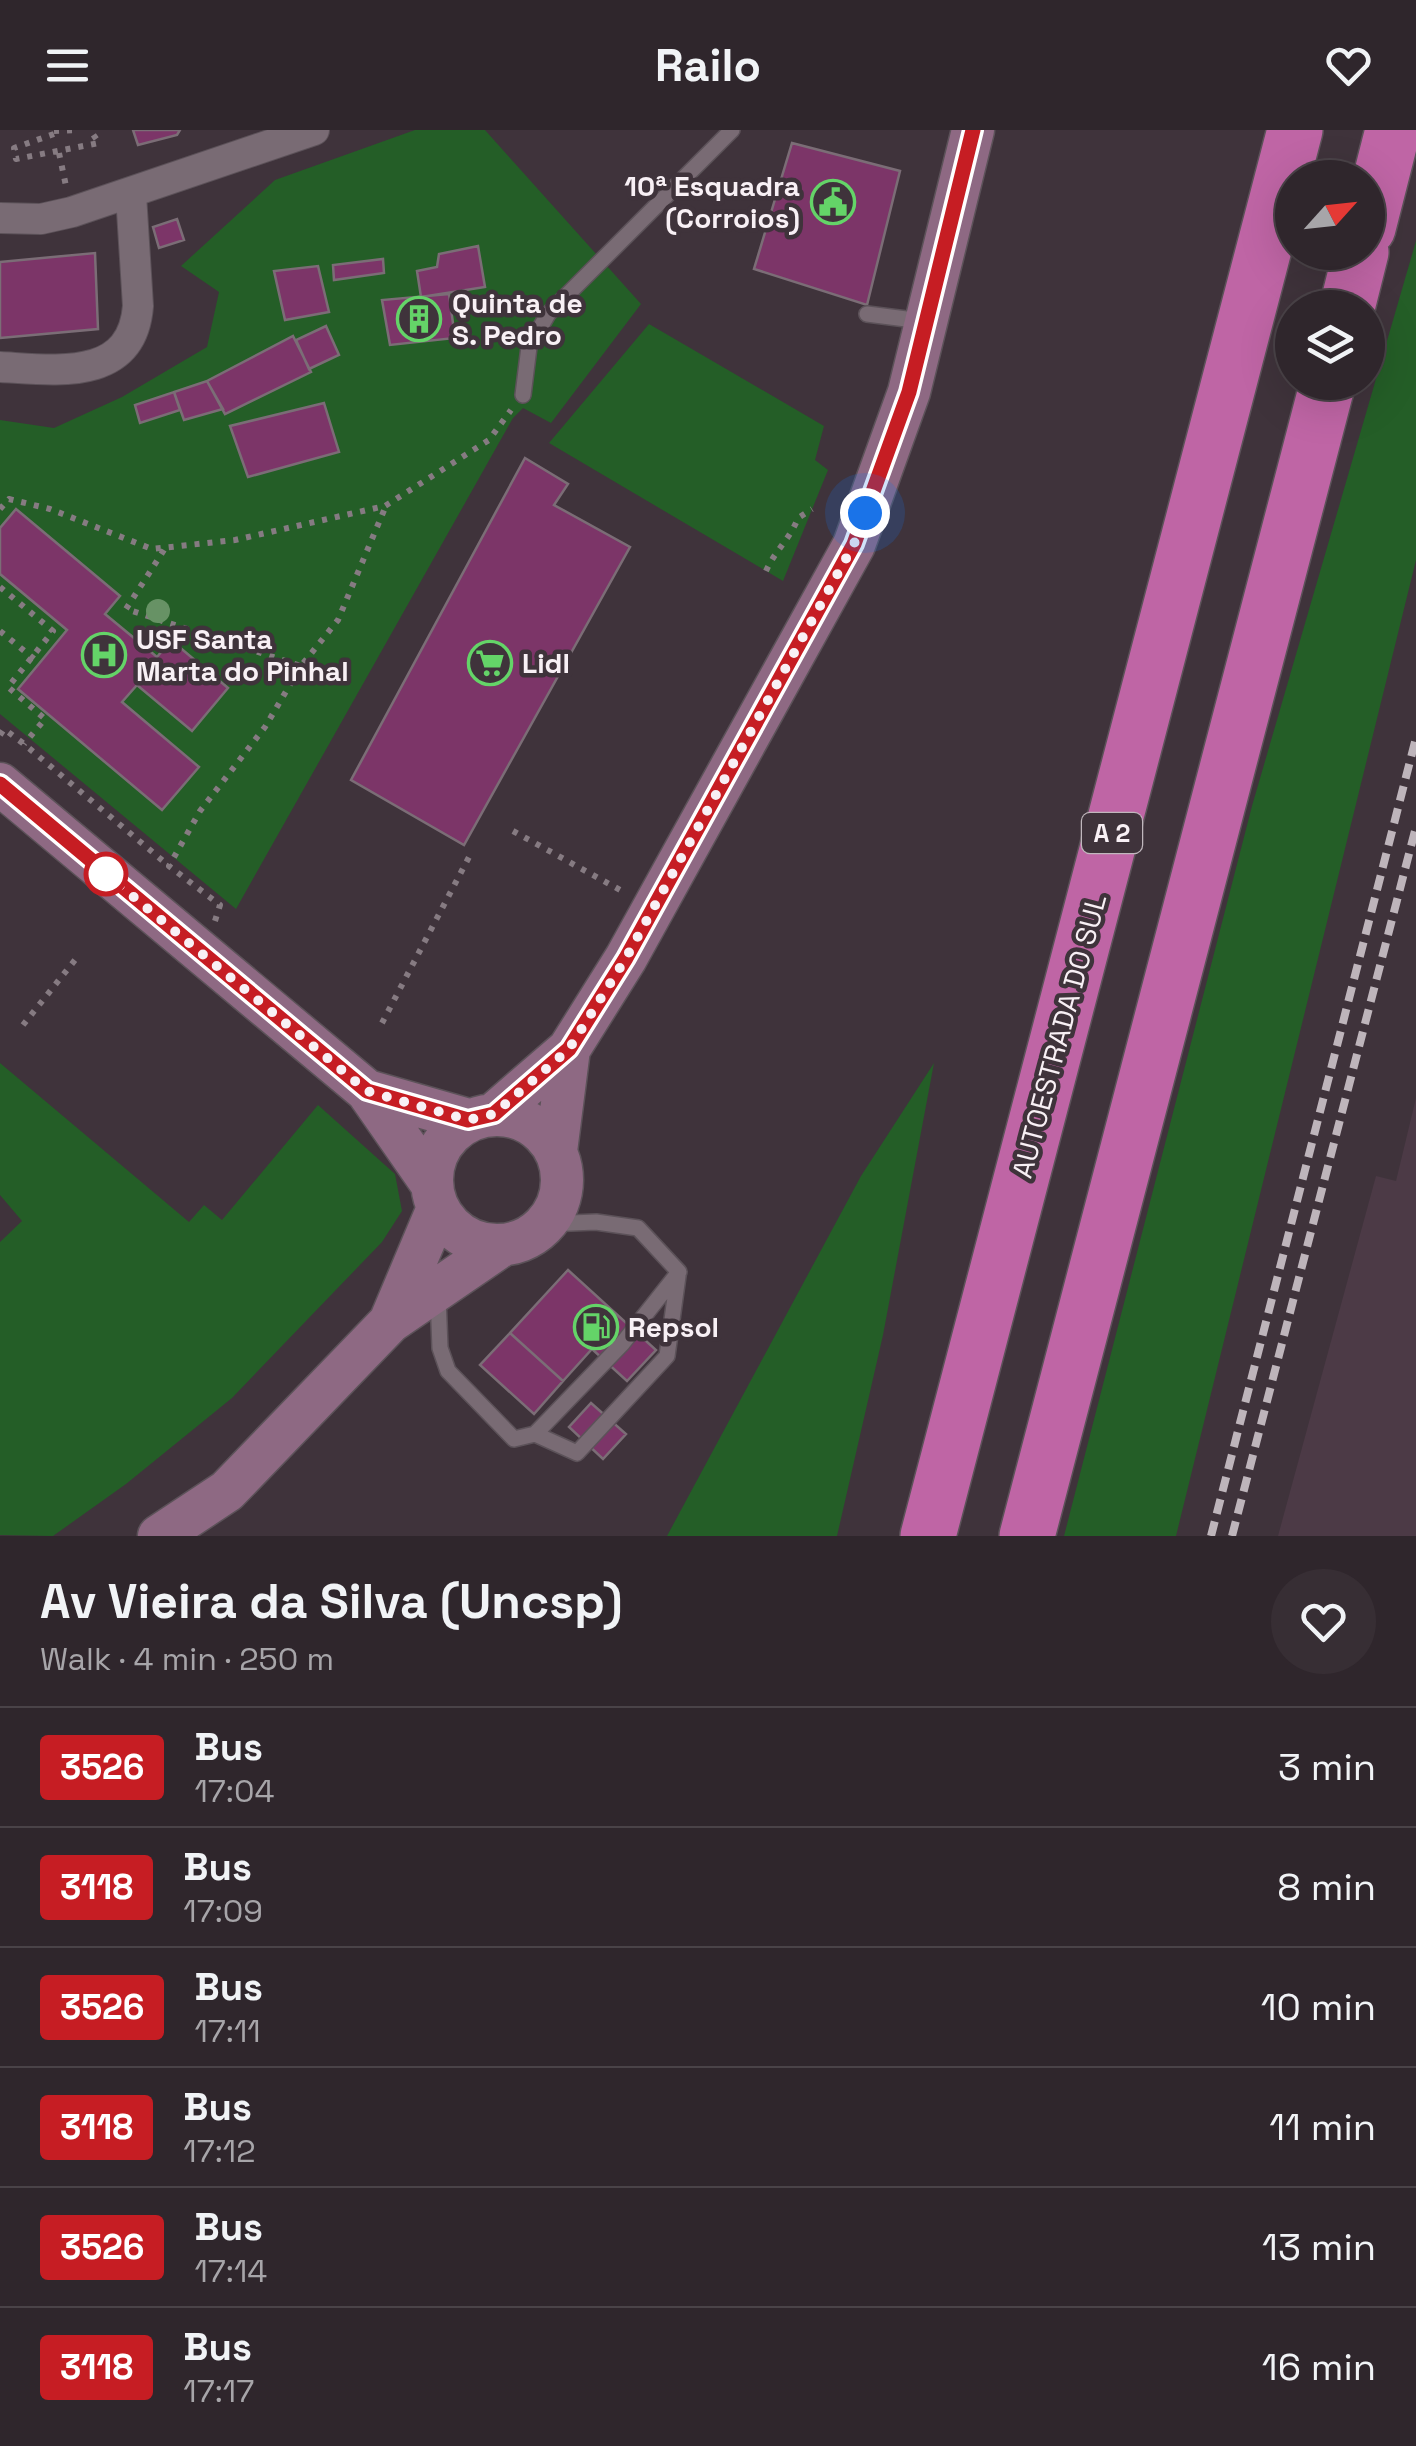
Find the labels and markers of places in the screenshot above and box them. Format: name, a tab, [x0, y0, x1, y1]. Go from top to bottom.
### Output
place label: 10ª Esquadra (Corroios)	[624, 168, 800, 236]
public building icon: 10ª Esquadra (Corroios)	[810, 179, 856, 225]
place label: Quinta de S. Pedro	[452, 285, 583, 353]
building icon: Quinta de S. Pedro	[396, 296, 442, 342]
place label: USF Santa Marta do Pinhal	[136, 621, 349, 689]
hospital icon: USF Santa Marta do Pinhal	[81, 632, 127, 678]
supermarket icon: Lidl	[467, 640, 513, 686]
place label: Lidl	[522, 645, 570, 681]
unlabelled marker	[85, 853, 127, 895]
fuel station icon: Repsol	[573, 1304, 619, 1350]
place label: Repsol	[628, 1309, 719, 1345]

